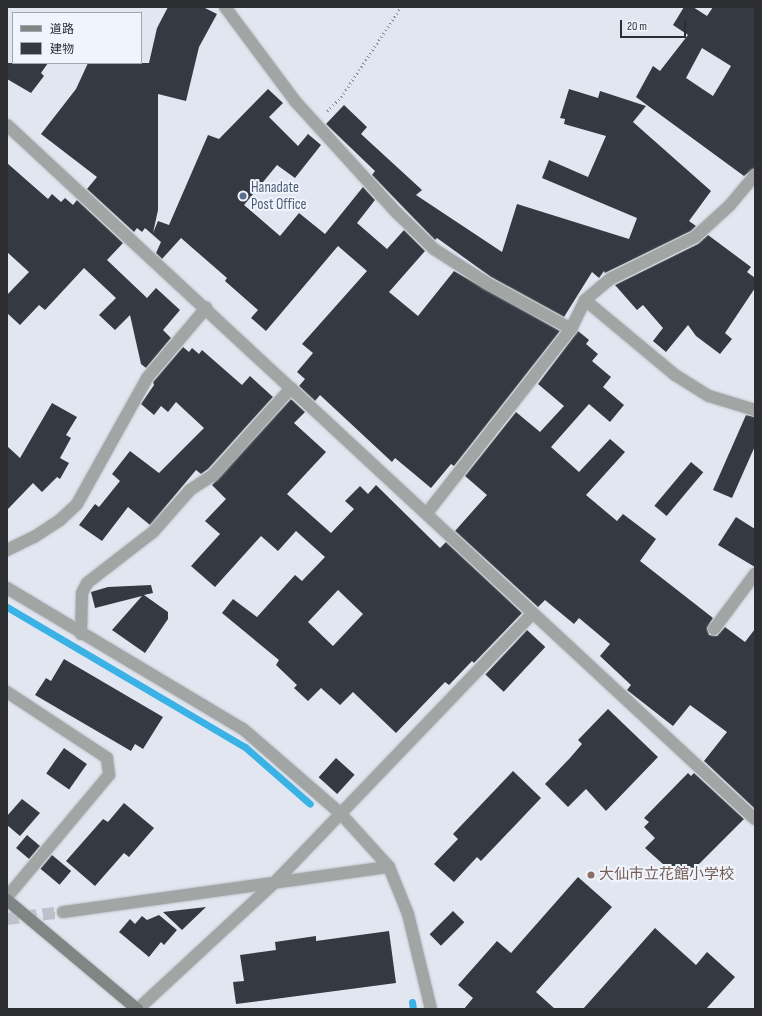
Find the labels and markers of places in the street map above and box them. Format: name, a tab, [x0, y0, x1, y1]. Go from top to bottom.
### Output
place label: Hanadate Post Office	[251, 178, 307, 213]
marker: Hanadate Post Office	[238, 191, 248, 201]
place label: 大仙市立花館小学校	[599, 866, 734, 884]
marker: 大仙市立花館小学校	[586, 870, 596, 880]

